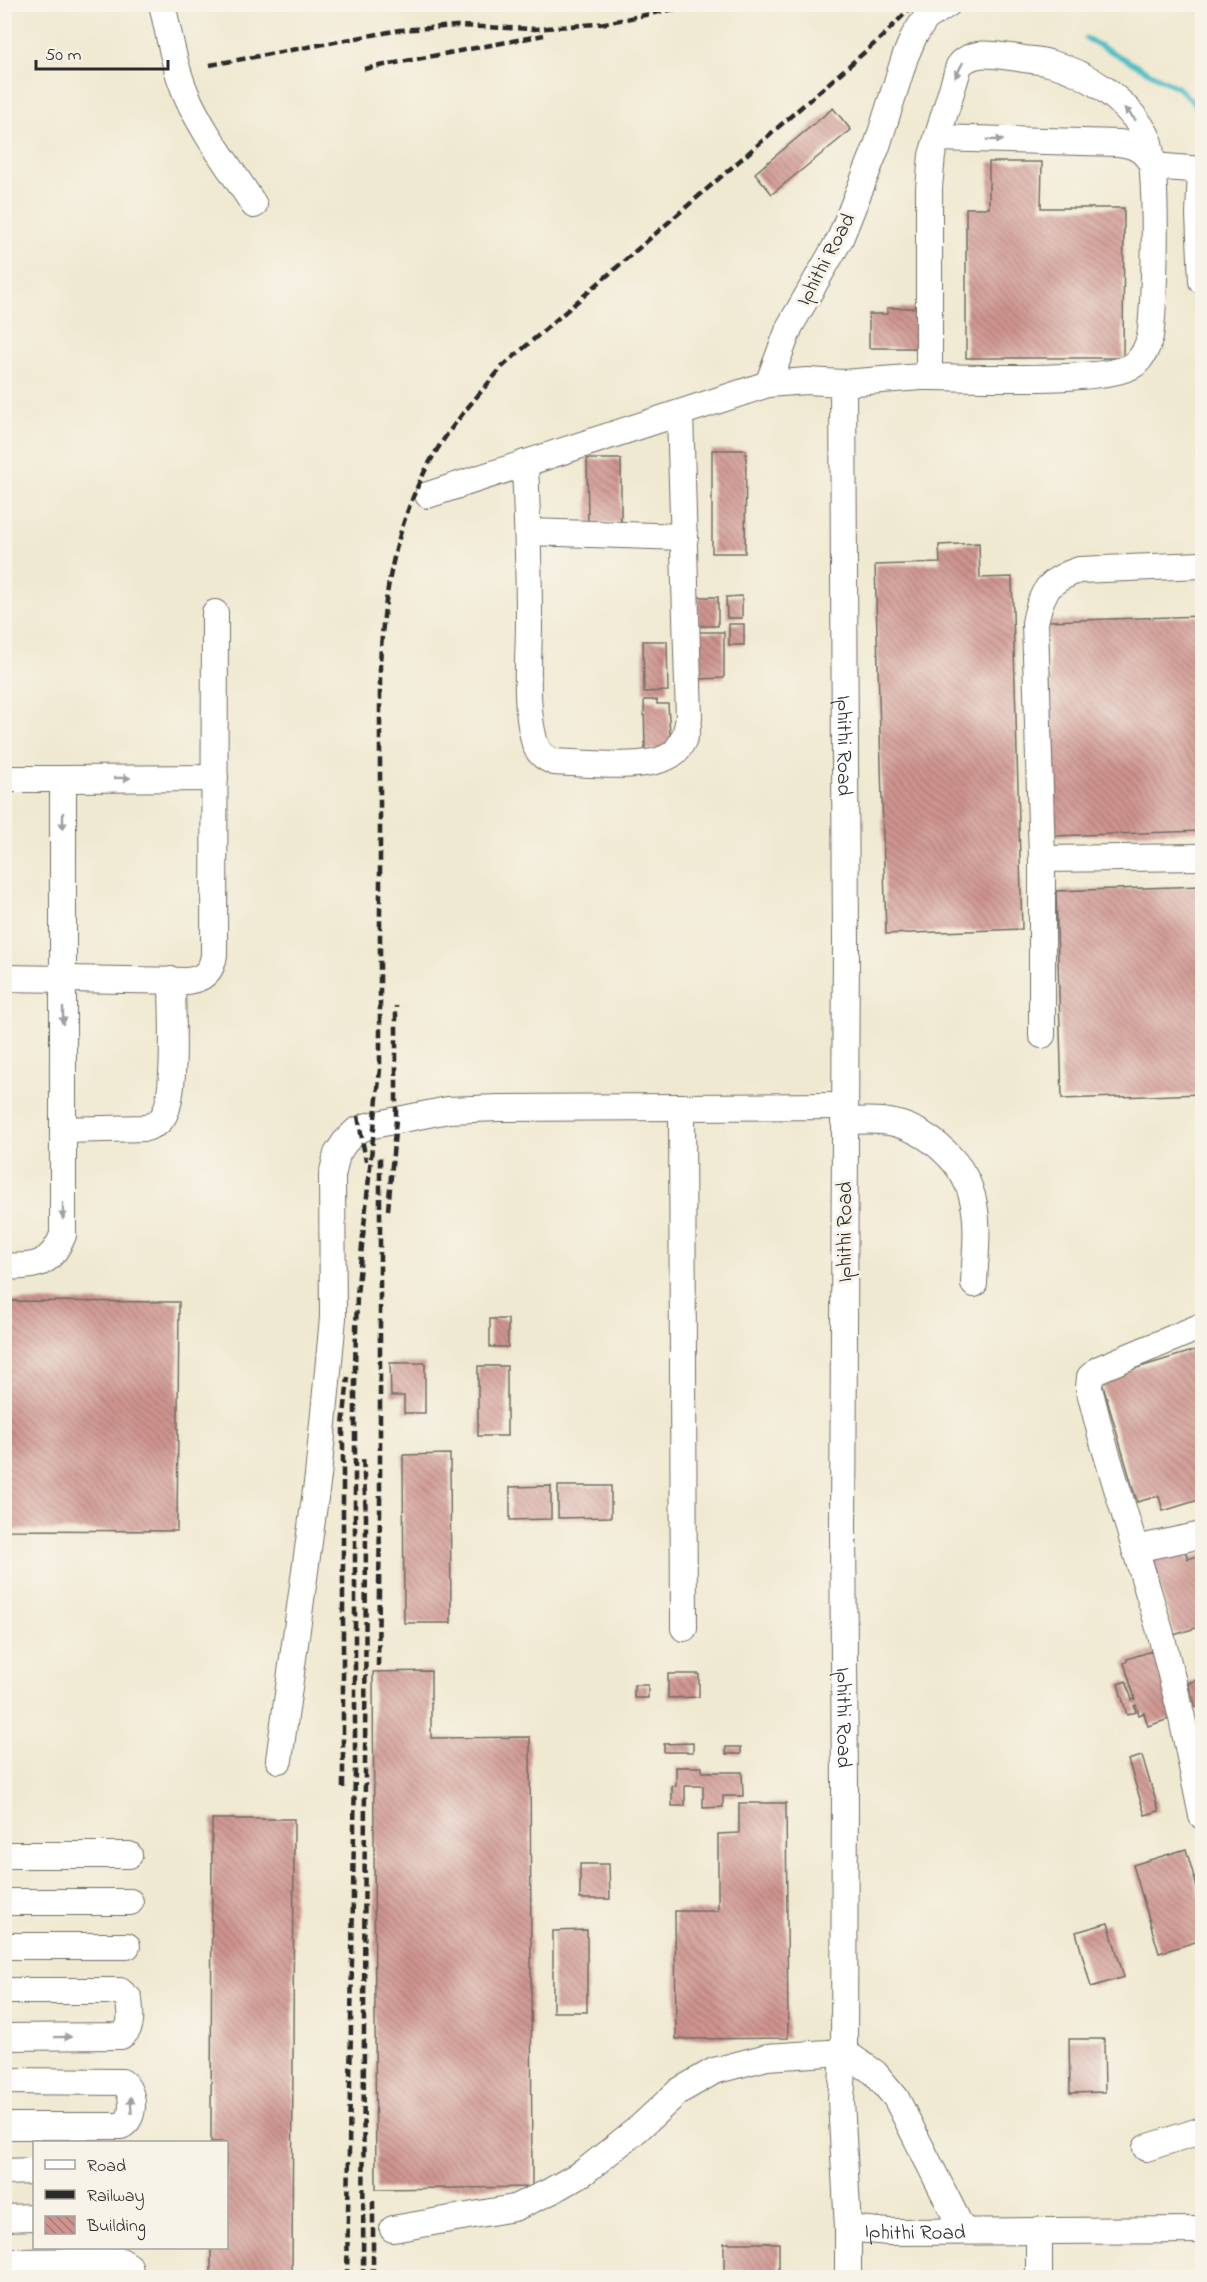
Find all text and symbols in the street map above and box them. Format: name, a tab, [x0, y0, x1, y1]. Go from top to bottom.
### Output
scale bar	[36, 33, 168, 71]
text: 50 m	[45, 43, 82, 69]
one-way arrow	[955, 61, 964, 78]
one-way arrow	[1124, 107, 1138, 121]
one-way arrow	[986, 135, 1005, 144]
street label: Iphithi Road	[790, 208, 864, 312]
street label: Iphithi Road	[828, 695, 858, 796]
one-way arrow	[112, 774, 131, 783]
one-way arrow	[58, 811, 68, 830]
one-way arrow	[58, 1006, 68, 1025]
street label: Iphithi Road	[831, 1181, 861, 1283]
one-way arrow	[58, 1201, 68, 1220]
street label: Iphithi Road	[827, 1667, 858, 1768]
one-way arrow	[53, 2032, 72, 2042]
one-way arrow	[126, 2096, 135, 2115]
legend	[33, 2141, 228, 2249]
text: Road	[87, 2154, 126, 2180]
text: Railway	[87, 2184, 144, 2210]
text: Building	[86, 2214, 146, 2241]
street label: Iphithi Road	[863, 2217, 966, 2249]

